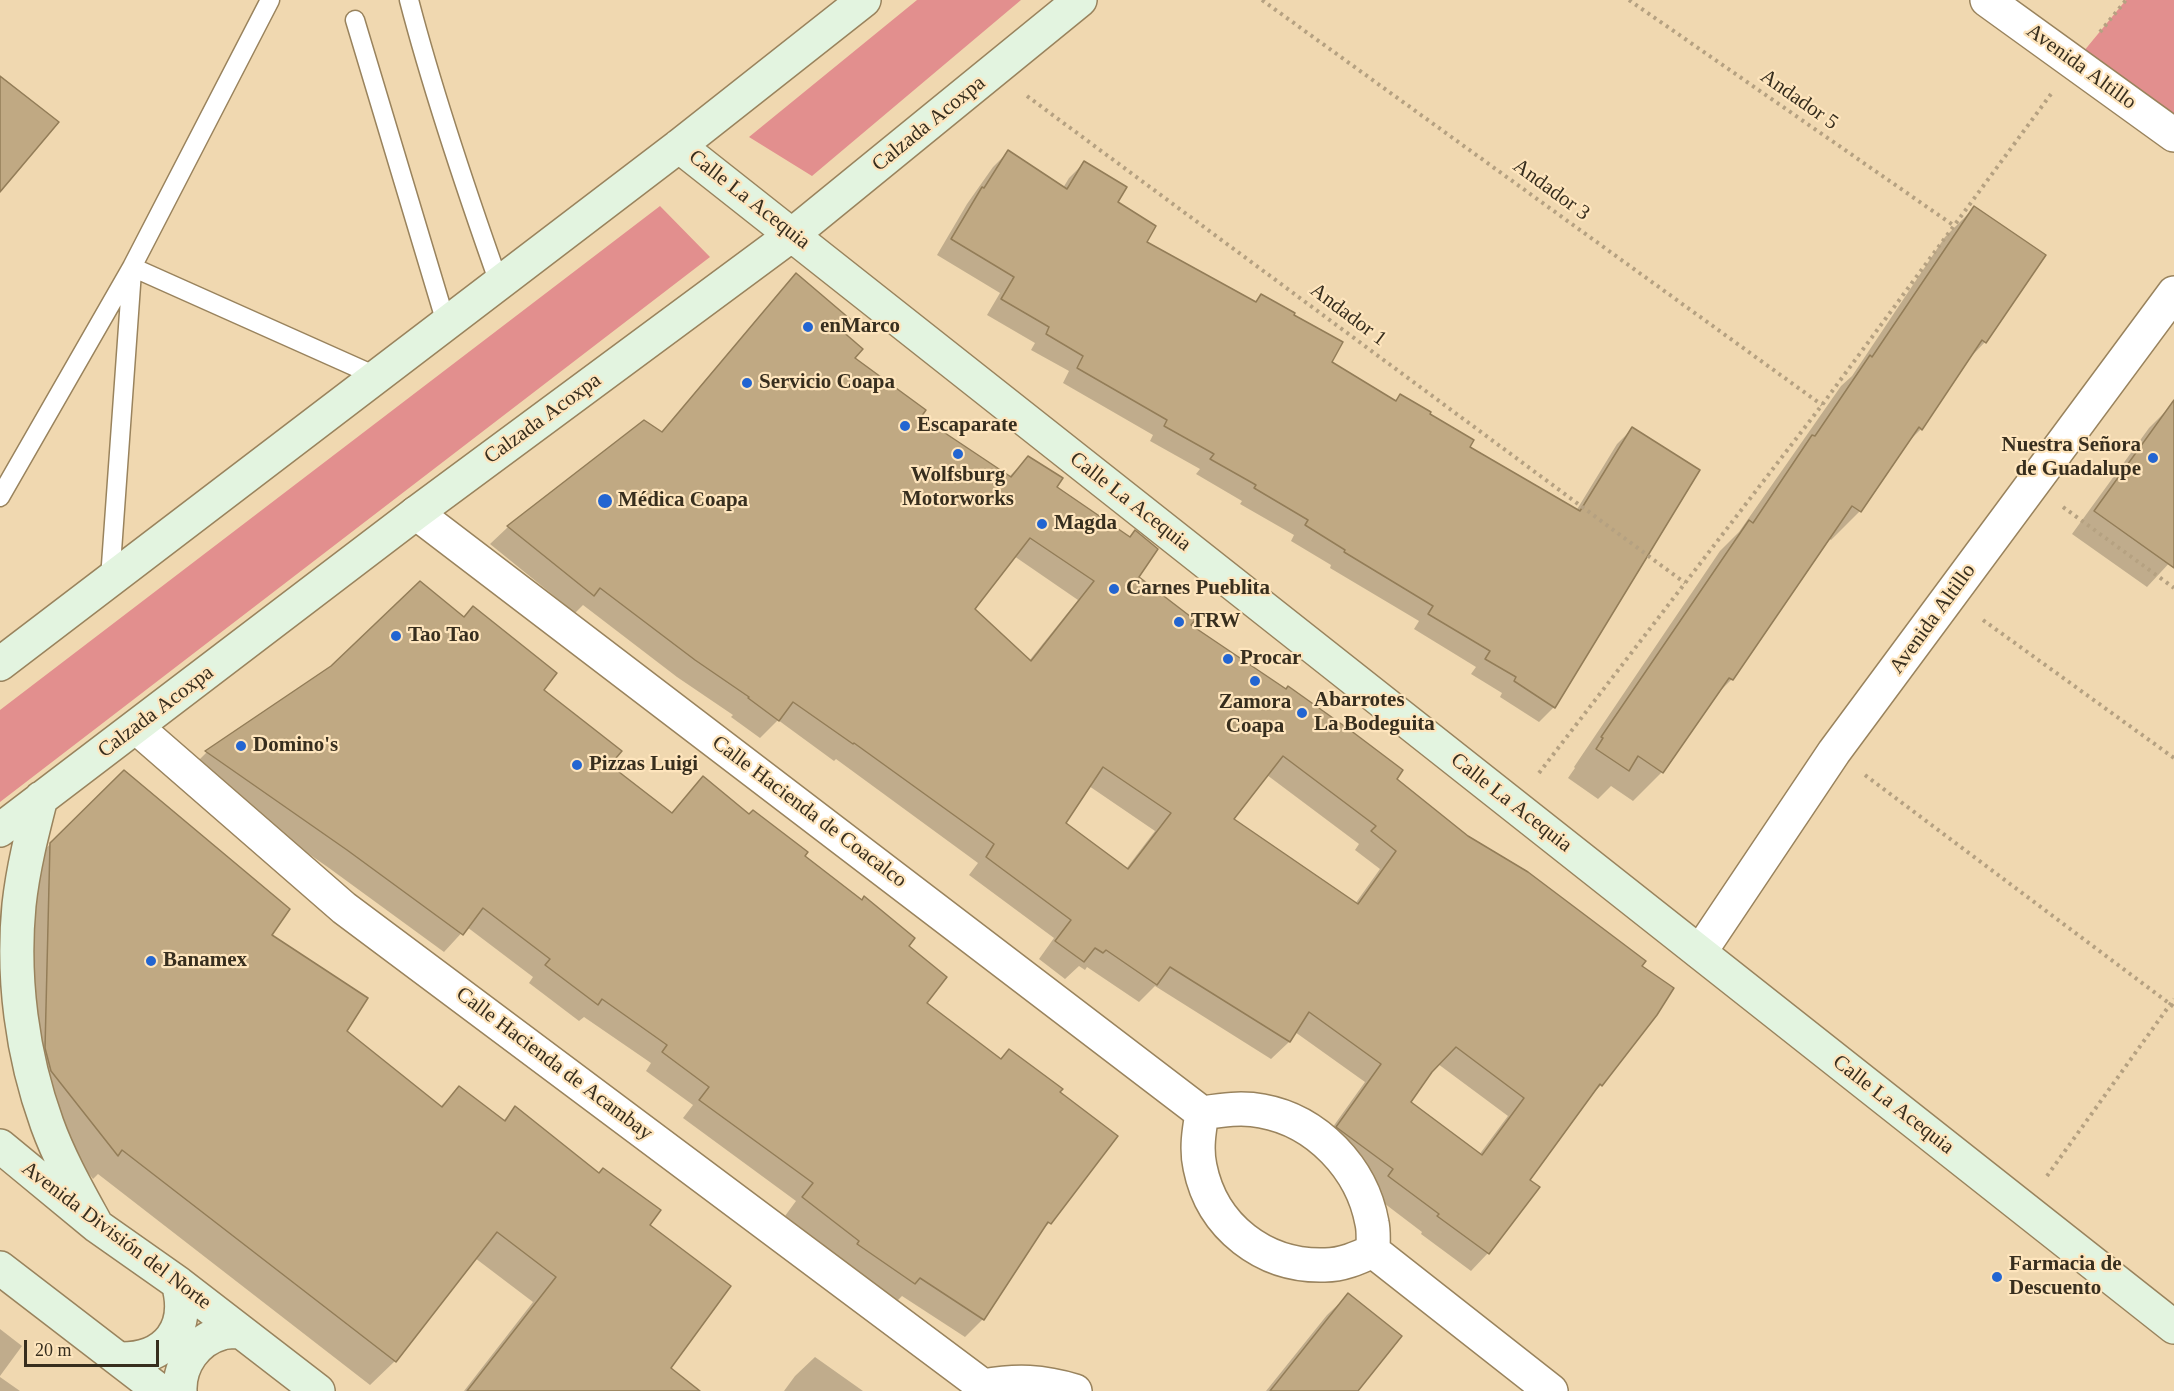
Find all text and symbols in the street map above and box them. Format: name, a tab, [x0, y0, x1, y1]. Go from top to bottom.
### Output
street label: Avenida Altillo	[2021, 19, 2141, 115]
street label: Andador 5	[1755, 64, 1843, 136]
street label: Calzada Acoxpa	[867, 71, 991, 177]
street label: Calle La Acequia	[683, 145, 815, 255]
street label: Andador 3	[1507, 154, 1595, 226]
street label: Andador 1	[1305, 278, 1391, 352]
place label: enMarco	[820, 314, 900, 340]
marker: enMarco	[801, 320, 815, 334]
street label: Calzada Acoxpa	[480, 368, 606, 470]
place label: Servicio Coapa	[759, 370, 895, 396]
marker: Servicio Coapa	[740, 376, 754, 390]
place label: Escaparate	[917, 413, 1017, 439]
marker: Escaparate	[898, 419, 912, 433]
place label: Nuestra Señora de Guadalupe	[2002, 433, 2141, 483]
marker: Wolfsburg Motorworks	[951, 447, 965, 461]
street label: Calle La Acequia	[1064, 447, 1196, 557]
marker: Nuestra Señora de Guadalupe	[2146, 451, 2160, 465]
place label: Wolfsburg Motorworks	[902, 463, 1014, 513]
place label: Médica Coapa	[618, 488, 748, 514]
marker: Médica Coapa	[596, 492, 614, 510]
place label: Magda	[1054, 511, 1117, 537]
marker: Magda	[1035, 517, 1049, 531]
street label: Avenida Altillo	[1885, 559, 1981, 679]
place label: Carnes Pueblita	[1126, 576, 1270, 602]
marker: Carnes Pueblita	[1107, 582, 1121, 596]
place label: TRW	[1191, 609, 1240, 635]
marker: TRW	[1172, 615, 1186, 629]
place label: Tao Tao	[408, 623, 479, 649]
marker: Tao Tao	[389, 629, 403, 643]
place label: Procar	[1240, 646, 1301, 672]
marker: Procar	[1221, 652, 1235, 666]
street label: Calzada Acoxpa	[93, 660, 219, 764]
marker: Zamora Coapa	[1248, 674, 1262, 688]
place label: Abarrotes La Bodeguita	[1314, 688, 1435, 738]
place label: Zamora Coapa	[1219, 690, 1291, 740]
marker: Abarrotes La Bodeguita	[1295, 706, 1309, 720]
street label: Calle Hacienda de Coacalco	[707, 731, 911, 893]
place label: Domino's	[253, 733, 338, 759]
marker: Domino's	[234, 739, 248, 753]
street label: Calle La Acequia	[1445, 748, 1577, 858]
place label: Pizzas Luigi	[589, 752, 698, 778]
marker: Pizzas Luigi	[570, 758, 584, 772]
place label: Banamex	[163, 948, 247, 974]
marker: Banamex	[144, 954, 158, 968]
street label: Calle Hacienda de Acambay	[451, 982, 657, 1146]
street label: Calle La Acequia	[1827, 1050, 1959, 1160]
street label: Avenida División del Norte	[16, 1156, 216, 1316]
place label: Farmacia de Descuento	[2009, 1252, 2122, 1302]
marker: Farmacia de Descuento	[1990, 1270, 2004, 1284]
scale bar	[27, 1328, 162, 1366]
text: 20 m	[35, 1340, 72, 1360]

